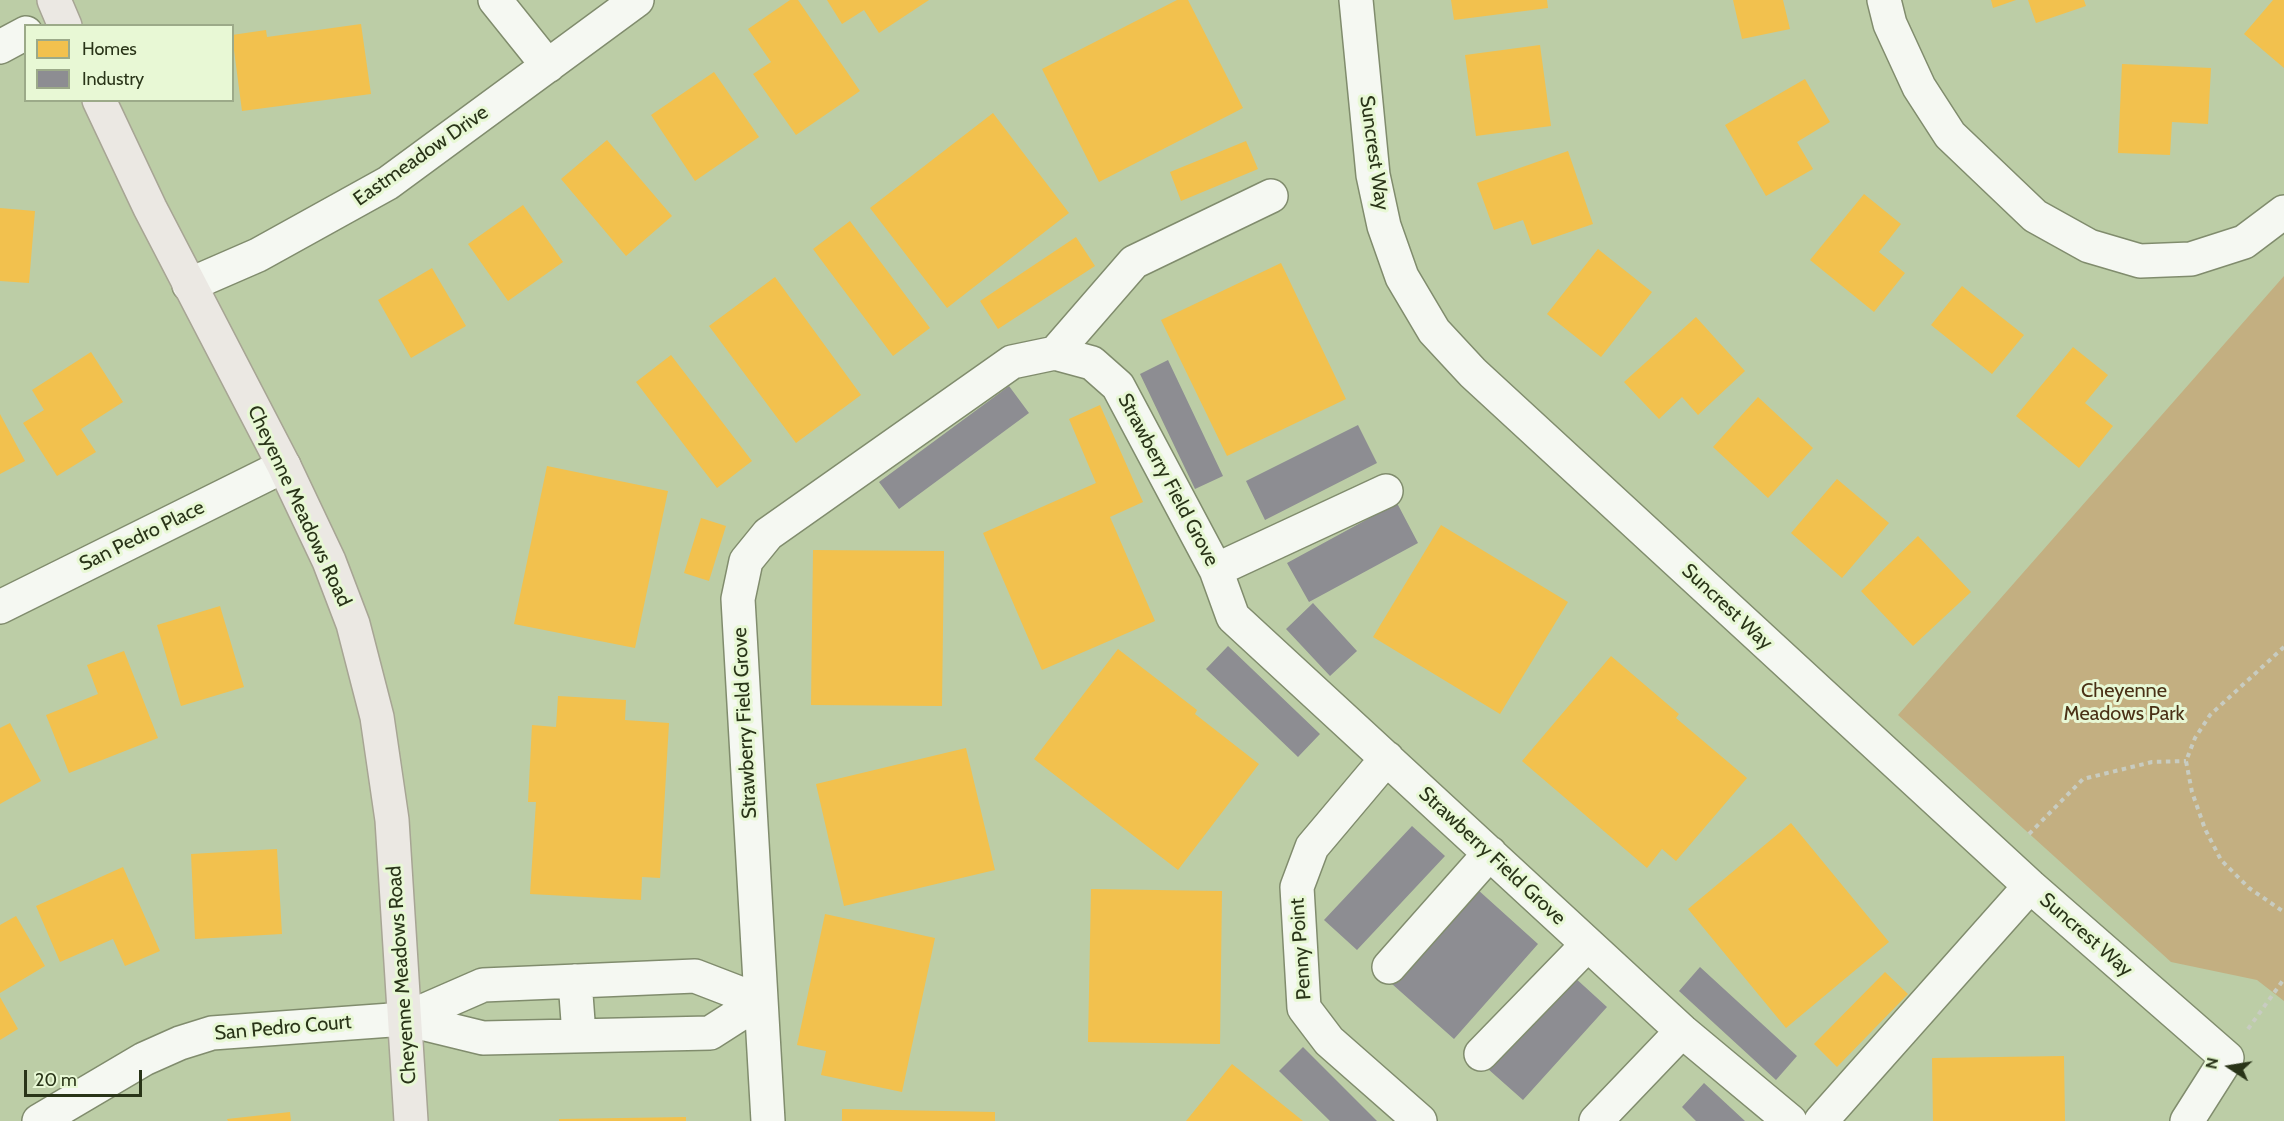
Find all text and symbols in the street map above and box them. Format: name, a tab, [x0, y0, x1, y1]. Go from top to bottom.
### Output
legend	[24, 24, 234, 102]
text: Homes	[82, 38, 137, 60]
text: Industry	[82, 68, 144, 90]
street label: Suncrest Way	[1354, 94, 1394, 212]
street label: Eastmeadow Drive	[349, 101, 493, 211]
street label: Strawberry Field Grove	[1112, 390, 1224, 570]
street label: Cheyenne Meadows Road	[242, 402, 356, 610]
street label: San Pedro Place	[76, 495, 208, 577]
street label: Suncrest Way	[1677, 559, 1777, 655]
street label: Strawberry Field Grove	[728, 627, 762, 819]
park label: Cheyenne Meadows Park	[2063, 679, 2185, 726]
street label: Strawberry Field Grove	[1414, 782, 1570, 930]
street label: Cheyenne Meadows Road	[382, 865, 422, 1085]
street label: Suncrest Way	[2035, 888, 2137, 982]
street label: Penny Point	[1285, 897, 1317, 1001]
street label: San Pedro Court	[213, 1010, 353, 1046]
north arrow	[2200, 1037, 2260, 1097]
text: N	[2201, 1056, 2222, 1071]
scale bar	[27, 1058, 146, 1096]
text: 20 m	[35, 1069, 77, 1091]

